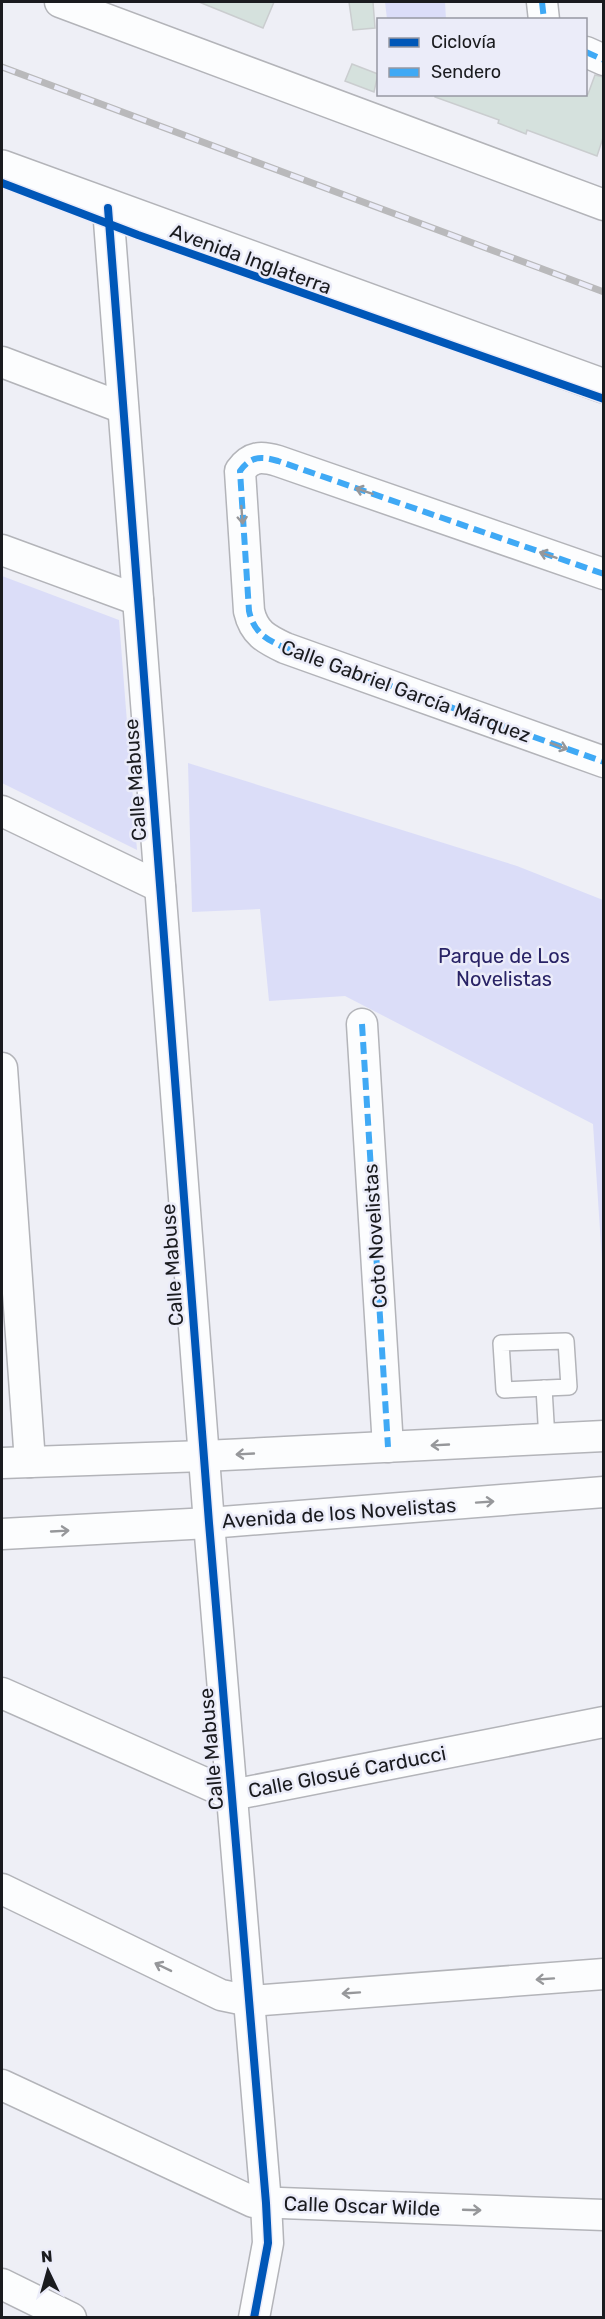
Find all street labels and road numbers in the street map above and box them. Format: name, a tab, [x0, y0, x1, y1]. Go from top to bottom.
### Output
street label: Avenida Inglaterra	[167, 219, 335, 299]
street label: Calle Gabriel García Márquez	[278, 635, 534, 747]
street label: Calle Mabuse	[119, 718, 151, 842]
street label: Coto Novelistas	[358, 1163, 392, 1309]
street label: Calle Mabuse	[156, 1203, 188, 1327]
street label: Avenida de los Novelistas	[221, 1493, 457, 1533]
street label: Calle Mabuse	[194, 1687, 228, 1811]
street label: Calle Glosué Carducci	[246, 1741, 448, 1803]
street label: Calle Oscar Wilde	[283, 2191, 441, 2221]

